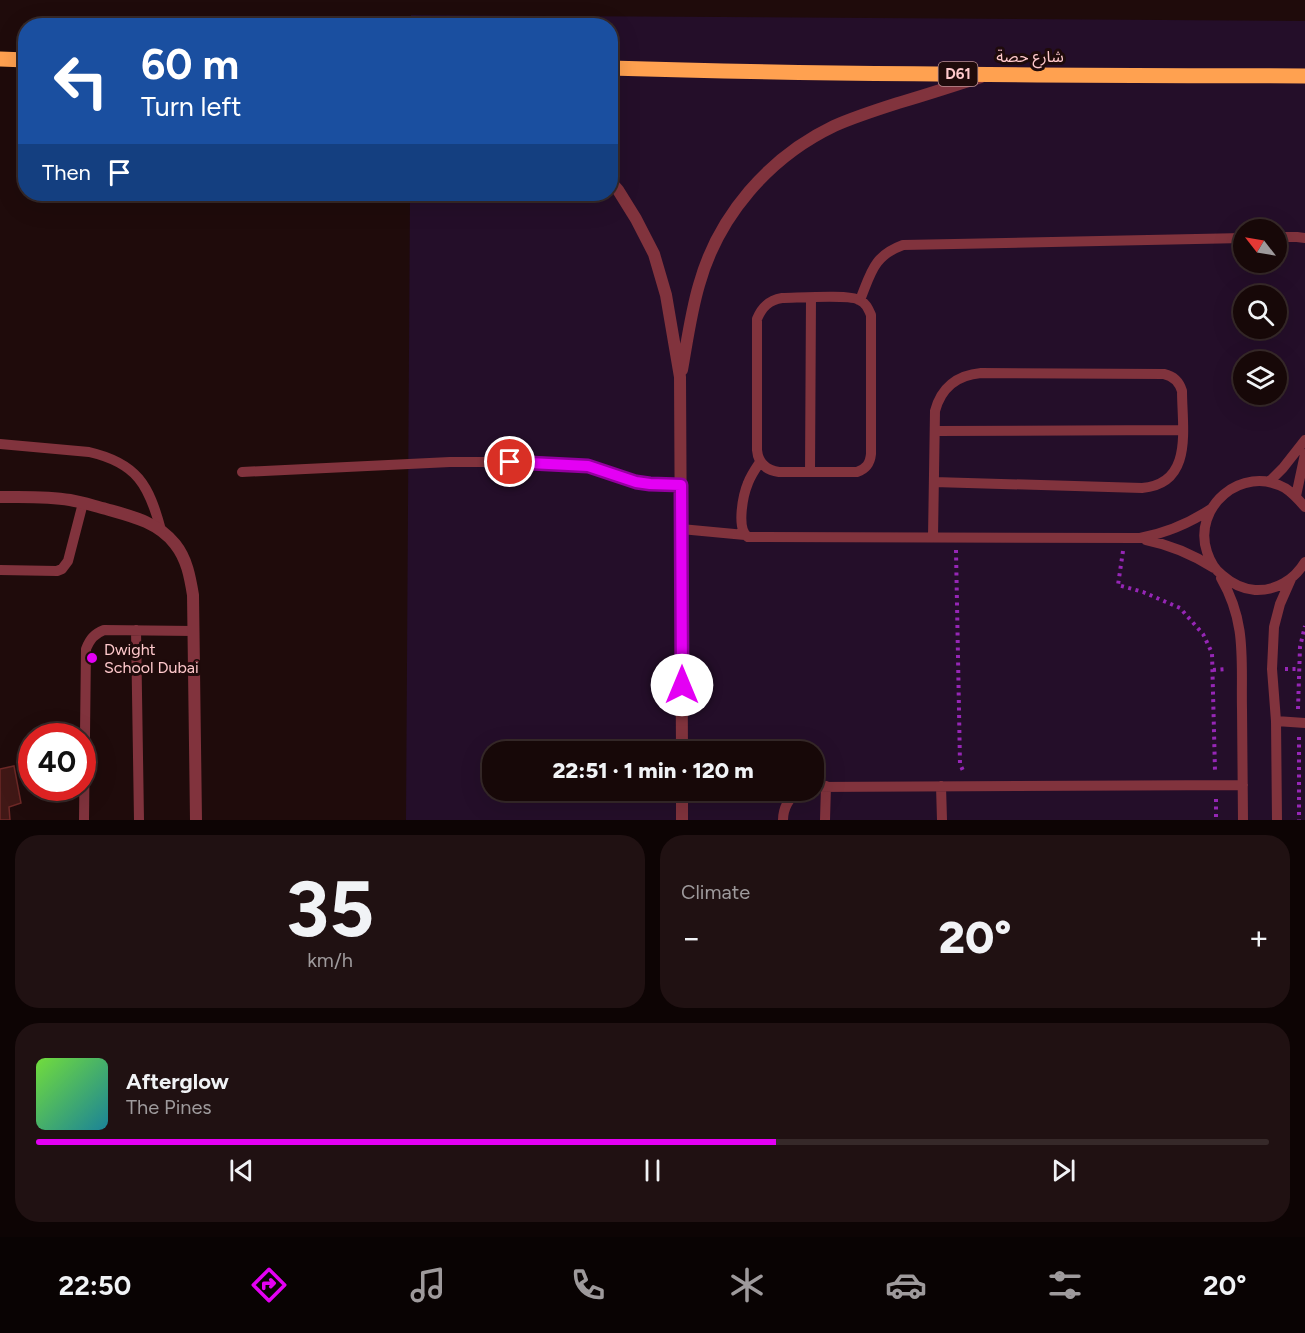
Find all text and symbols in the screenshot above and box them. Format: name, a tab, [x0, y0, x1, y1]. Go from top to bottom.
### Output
text: 60 m	[141, 39, 239, 90]
icon: left	[42, 42, 120, 120]
street label: شارع حصة	[996, 47, 1064, 69]
road number: D61	[938, 62, 978, 86]
text: Turn left	[141, 90, 241, 123]
icon: arrive	[103, 156, 136, 189]
text: Then	[42, 159, 91, 186]
north arrow	[1233, 219, 1287, 273]
map controls	[1233, 219, 1287, 405]
button: search	[1233, 285, 1287, 339]
button: layers	[1233, 351, 1287, 405]
pin	[484, 436, 535, 487]
icon: arrive	[493, 445, 526, 478]
place label: Dwight School Dubai	[104, 640, 199, 677]
marker: Dwight School Dubai	[85, 651, 99, 665]
position arrow	[650, 653, 714, 717]
speed limit sign: 40	[18, 723, 96, 801]
text: 22:51 · 1 min · 120 m	[552, 757, 754, 784]
text: 35	[286, 862, 374, 956]
text: Climate	[681, 880, 750, 904]
text: 20°	[938, 910, 1012, 964]
text: −	[681, 918, 702, 957]
text: +	[1248, 918, 1269, 957]
text: km/h	[307, 948, 353, 972]
text: Afterglow	[126, 1068, 229, 1095]
text: The Pines	[126, 1095, 212, 1119]
icon: previous	[225, 1154, 258, 1187]
icon: pause	[636, 1154, 669, 1187]
icon: next	[1047, 1154, 1080, 1187]
icon: directions	[248, 1264, 290, 1306]
icon: music	[407, 1264, 449, 1306]
icon: phone	[567, 1264, 609, 1306]
icon: climate	[726, 1264, 768, 1306]
icon: car	[885, 1264, 927, 1306]
icon: filters	[1044, 1264, 1086, 1306]
text: 22:50	[59, 1269, 131, 1302]
text: 20°	[1203, 1269, 1246, 1302]

